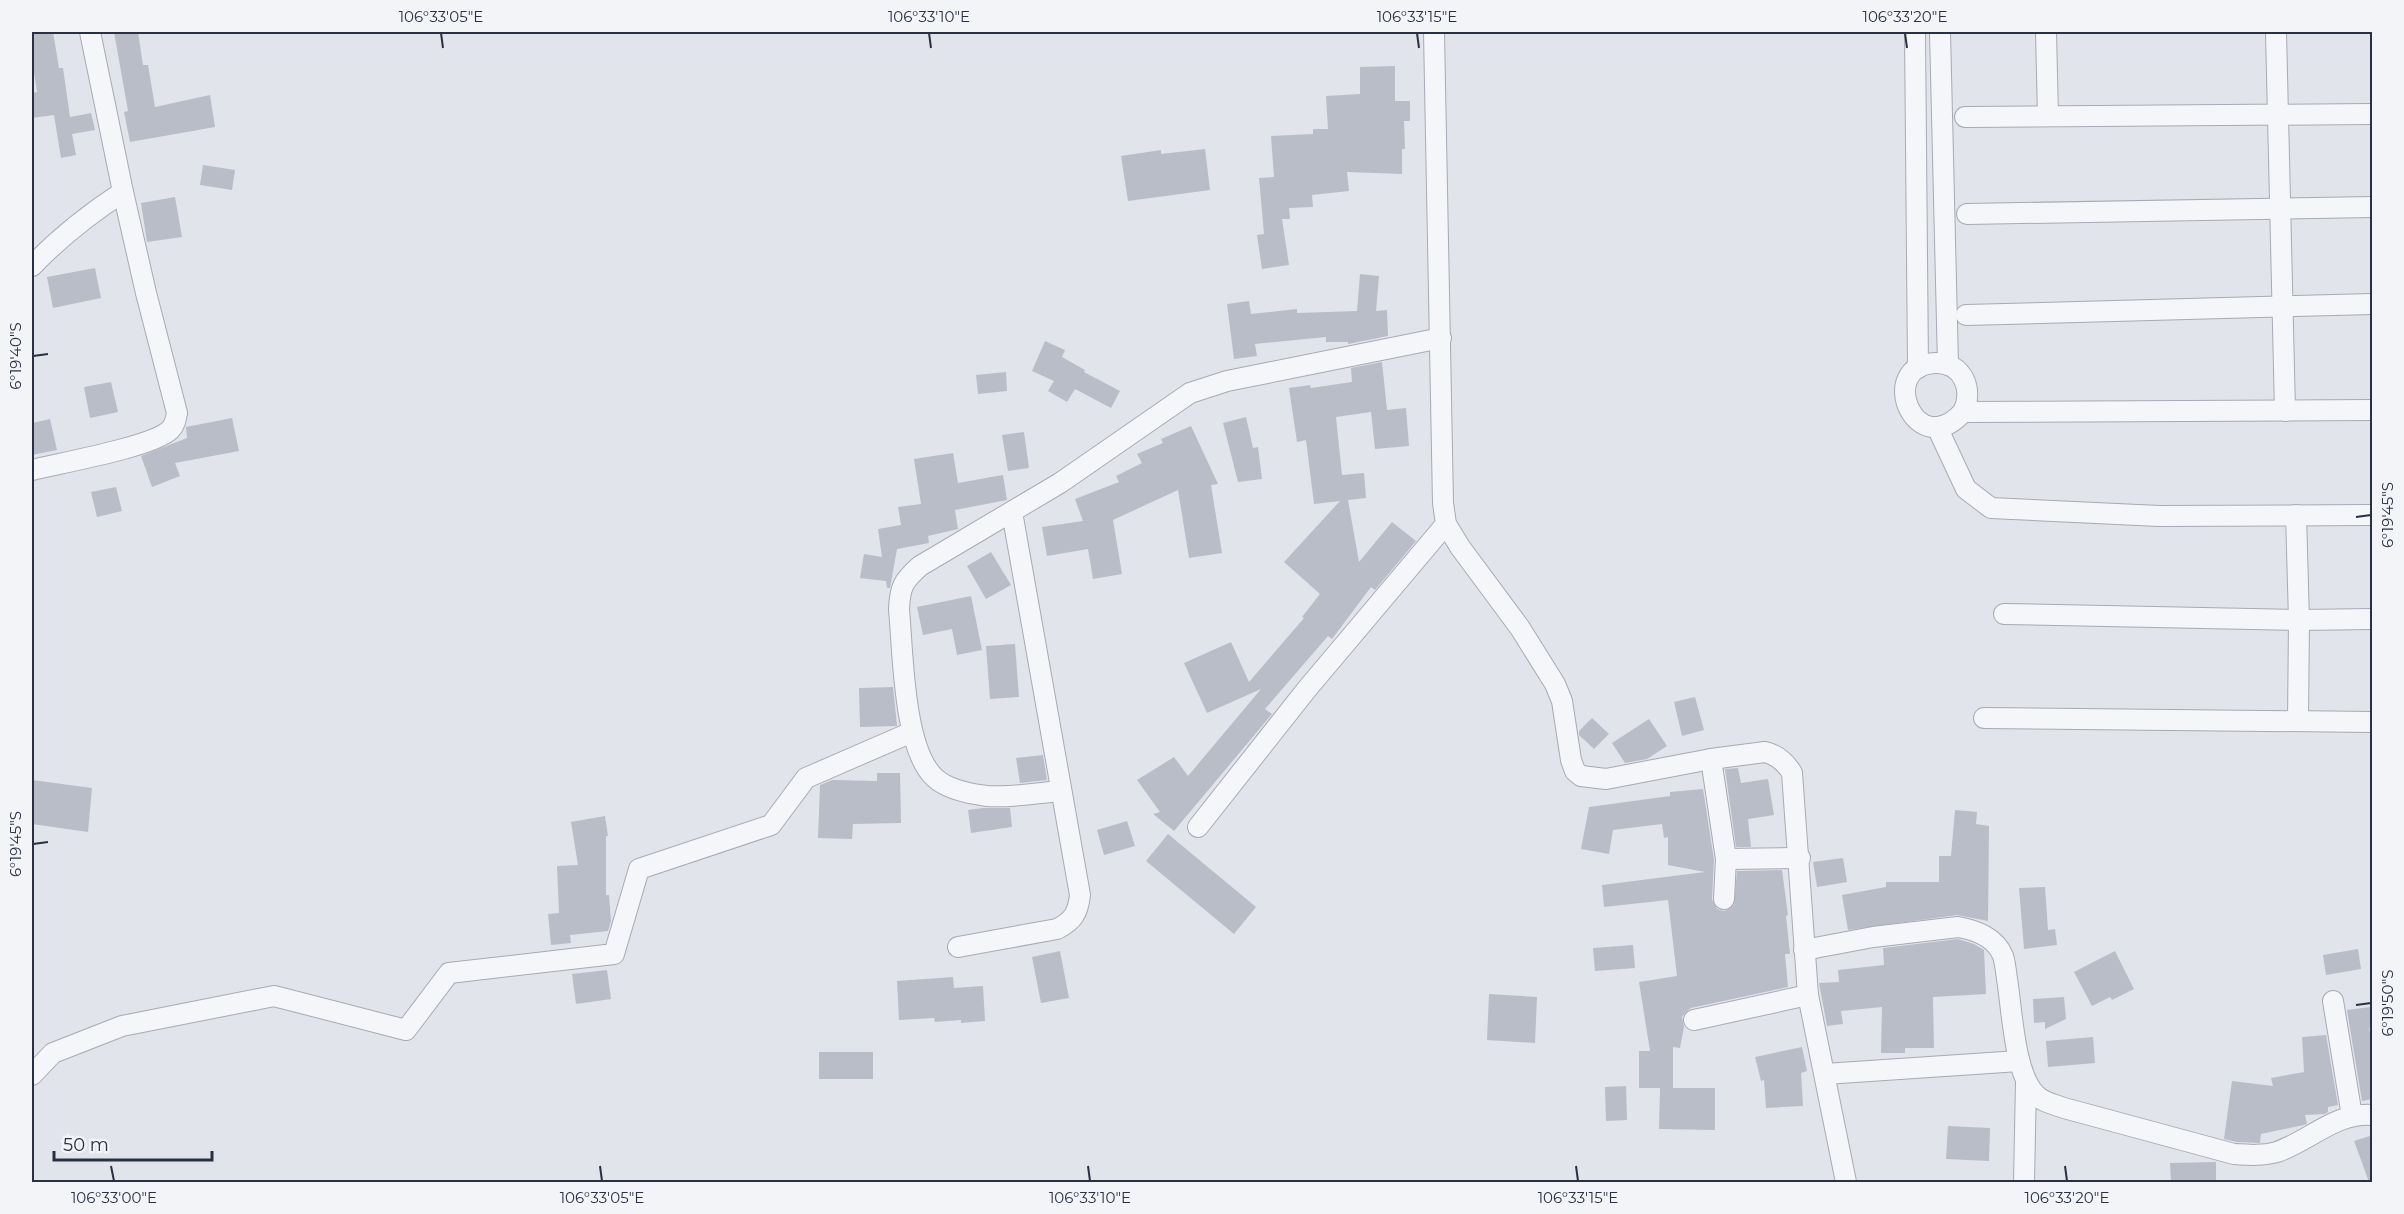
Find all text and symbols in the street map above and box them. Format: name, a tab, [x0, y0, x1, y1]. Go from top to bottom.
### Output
text: 106°33'05"E	[399, 7, 483, 26]
text: 106°33'10"E	[888, 7, 970, 26]
text: 106°33'15"E	[1377, 7, 1457, 26]
text: 106°33'20"E	[1863, 7, 1947, 26]
text: 6°19'40"S	[6, 322, 25, 390]
text: 6°19'45"S	[2378, 482, 2397, 548]
text: 6°19'45"S	[6, 811, 25, 877]
text: 6°19'50"S	[2378, 970, 2397, 1036]
scale bar	[54, 1124, 212, 1162]
text: 50 m	[63, 1134, 109, 1156]
text: 106°33'00"E	[71, 1188, 157, 1207]
text: 106°33'05"E	[560, 1188, 644, 1207]
text: 106°33'10"E	[1049, 1188, 1131, 1207]
text: 106°33'15"E	[1538, 1188, 1618, 1207]
text: 106°33'20"E	[2025, 1188, 2109, 1207]

